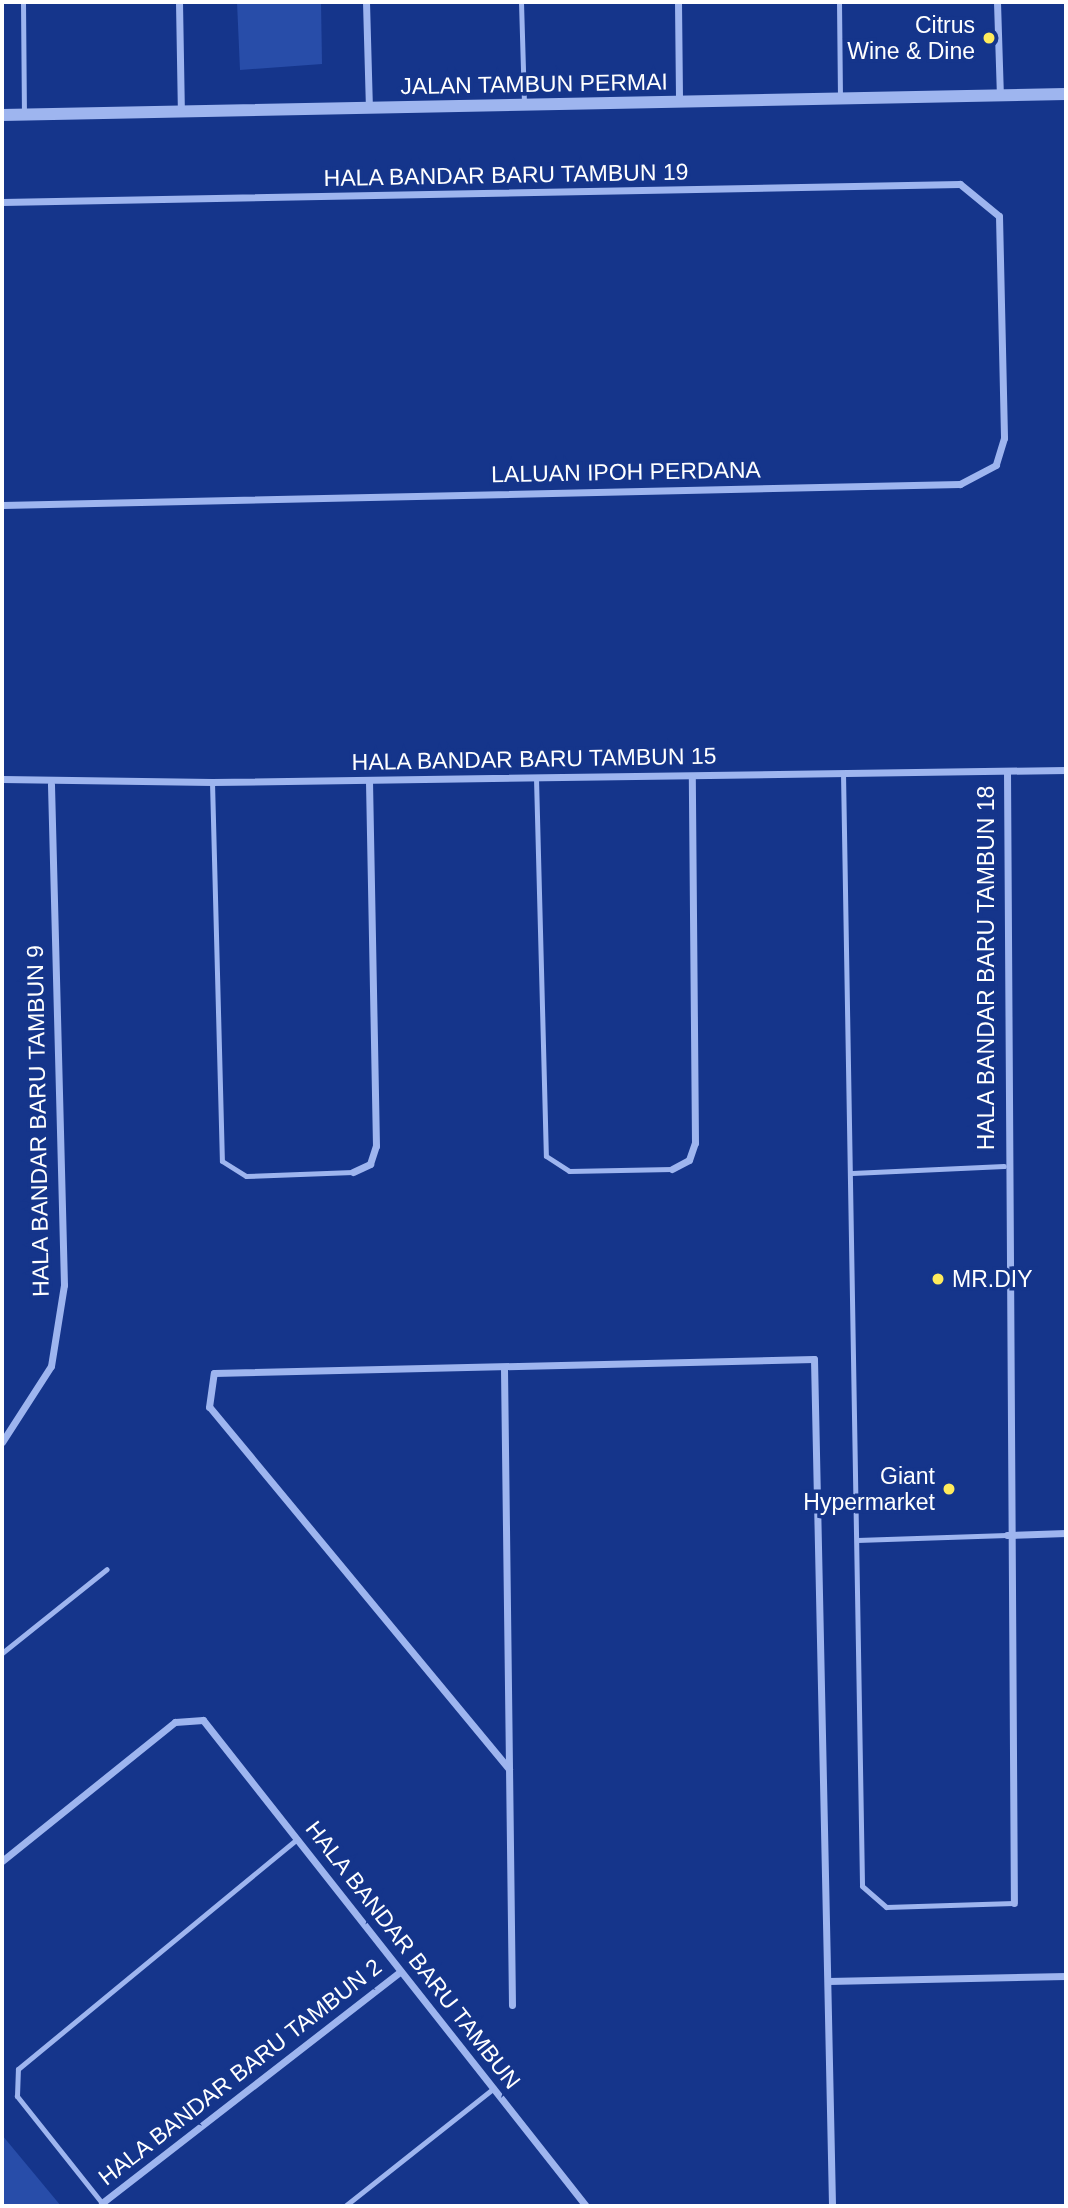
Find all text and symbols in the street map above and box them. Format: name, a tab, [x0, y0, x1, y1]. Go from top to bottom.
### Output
place label: Citrus Wine & Dine	[847, 11, 975, 65]
marker: Citrus Wine & Dine	[981, 30, 997, 46]
street label: JALAN TAMBUN PERMAI	[400, 68, 668, 100]
street label: HALA BANDAR BARU TAMBUN 19	[323, 158, 689, 192]
street label: LALUAN IPOH PERDANA	[491, 456, 761, 488]
street label: HALA BANDAR BARU TAMBUN 15	[351, 742, 717, 776]
street label: HALA BANDAR BARU TAMBUN 18	[972, 785, 1000, 1151]
street label: HALA BANDAR BARU TAMBUN 9	[21, 944, 55, 1298]
place label: MR.DIY	[952, 1265, 1032, 1293]
marker: MR.DIY	[930, 1271, 946, 1287]
place label: Giant Hypermarket	[803, 1462, 935, 1516]
marker: Giant Hypermarket	[941, 1481, 957, 1497]
street label: HALA BANDAR BARU TAMBUN	[299, 1815, 527, 2095]
street label: HALA BANDAR BARU TAMBUN 2	[92, 1952, 388, 2192]

